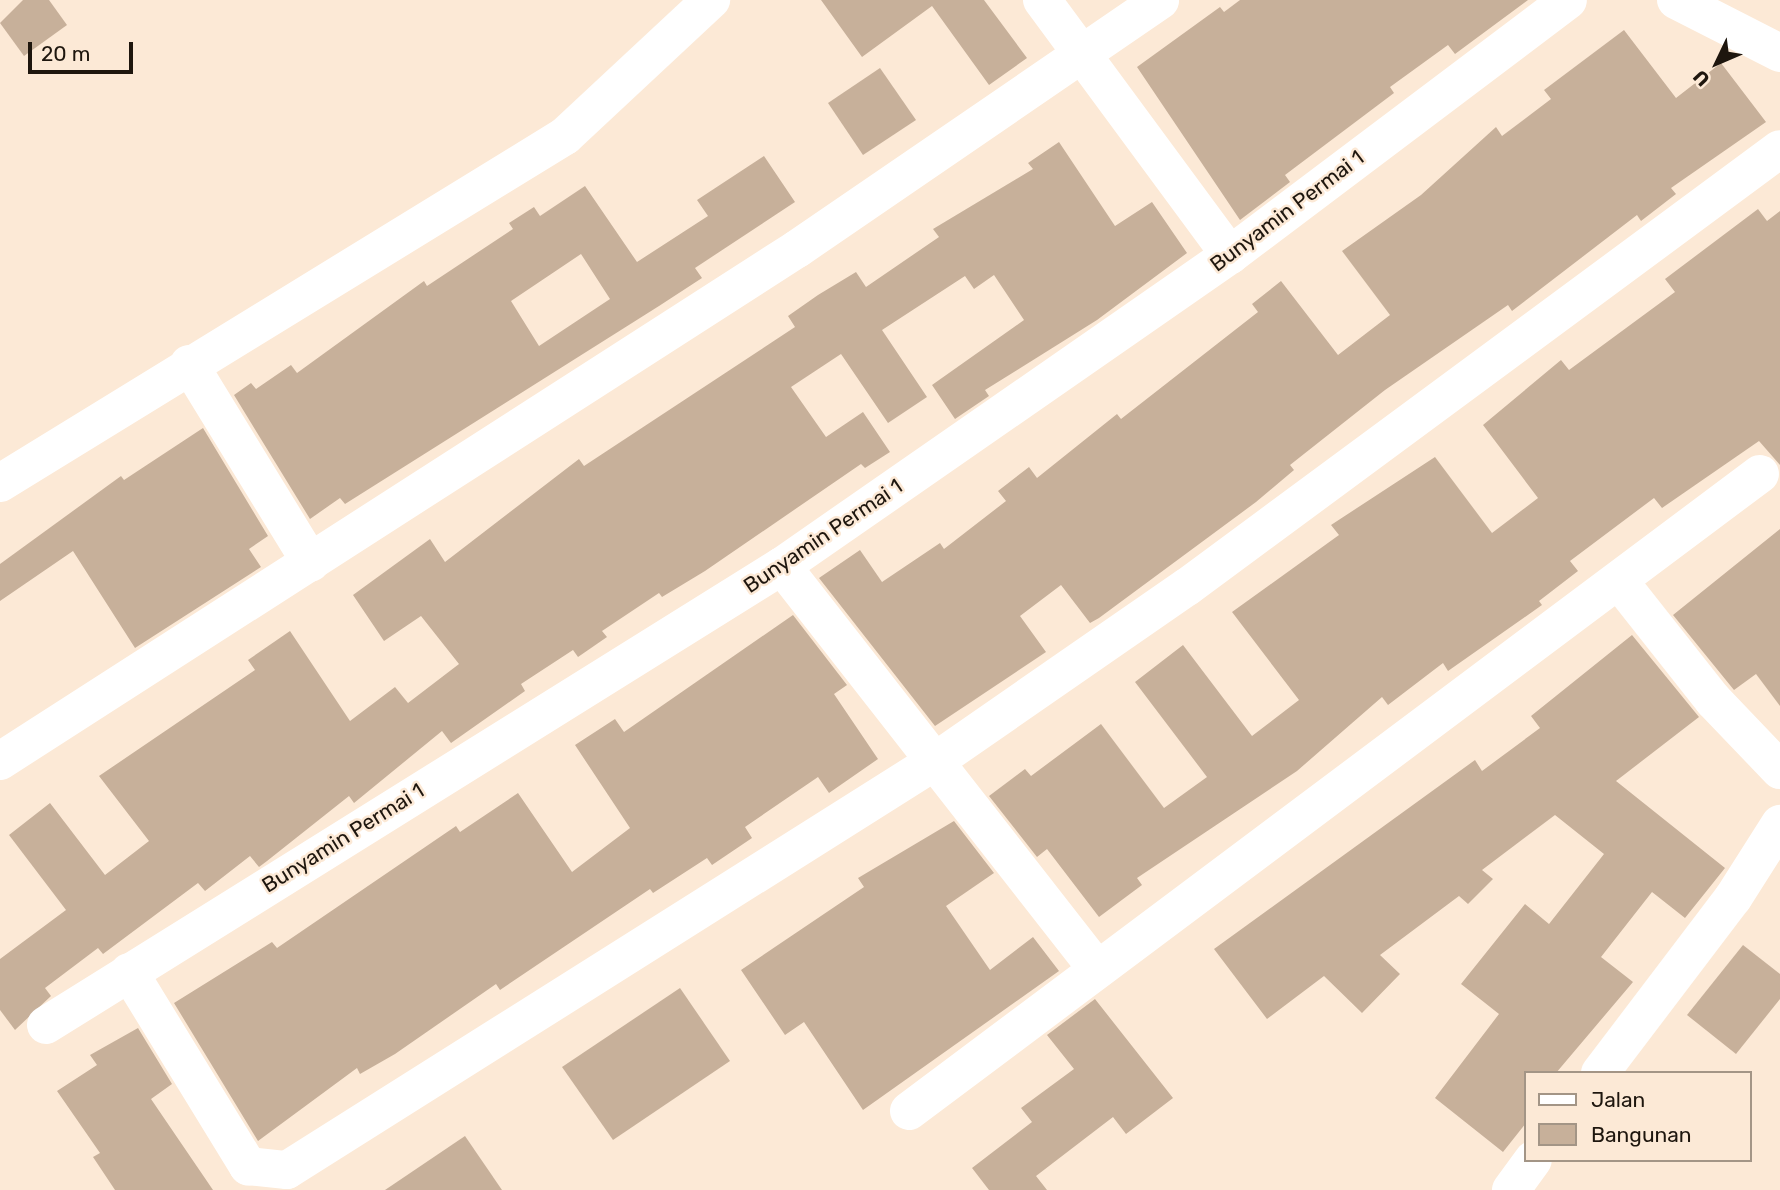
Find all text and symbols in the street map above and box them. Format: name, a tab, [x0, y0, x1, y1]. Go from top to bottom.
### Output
scale bar	[32, 28, 136, 72]
north arrow	[1682, 28, 1752, 98]
text: 20 m	[41, 41, 90, 66]
text: U	[1688, 65, 1715, 91]
street label: Bunyamin Permai 1	[1205, 145, 1369, 277]
street label: Bunyamin Permai 1	[739, 474, 907, 598]
street label: Bunyamin Permai 1	[257, 778, 429, 898]
legend	[1524, 1071, 1752, 1162]
text: Jalan	[1591, 1087, 1645, 1112]
text: Bangunan	[1591, 1122, 1692, 1147]

